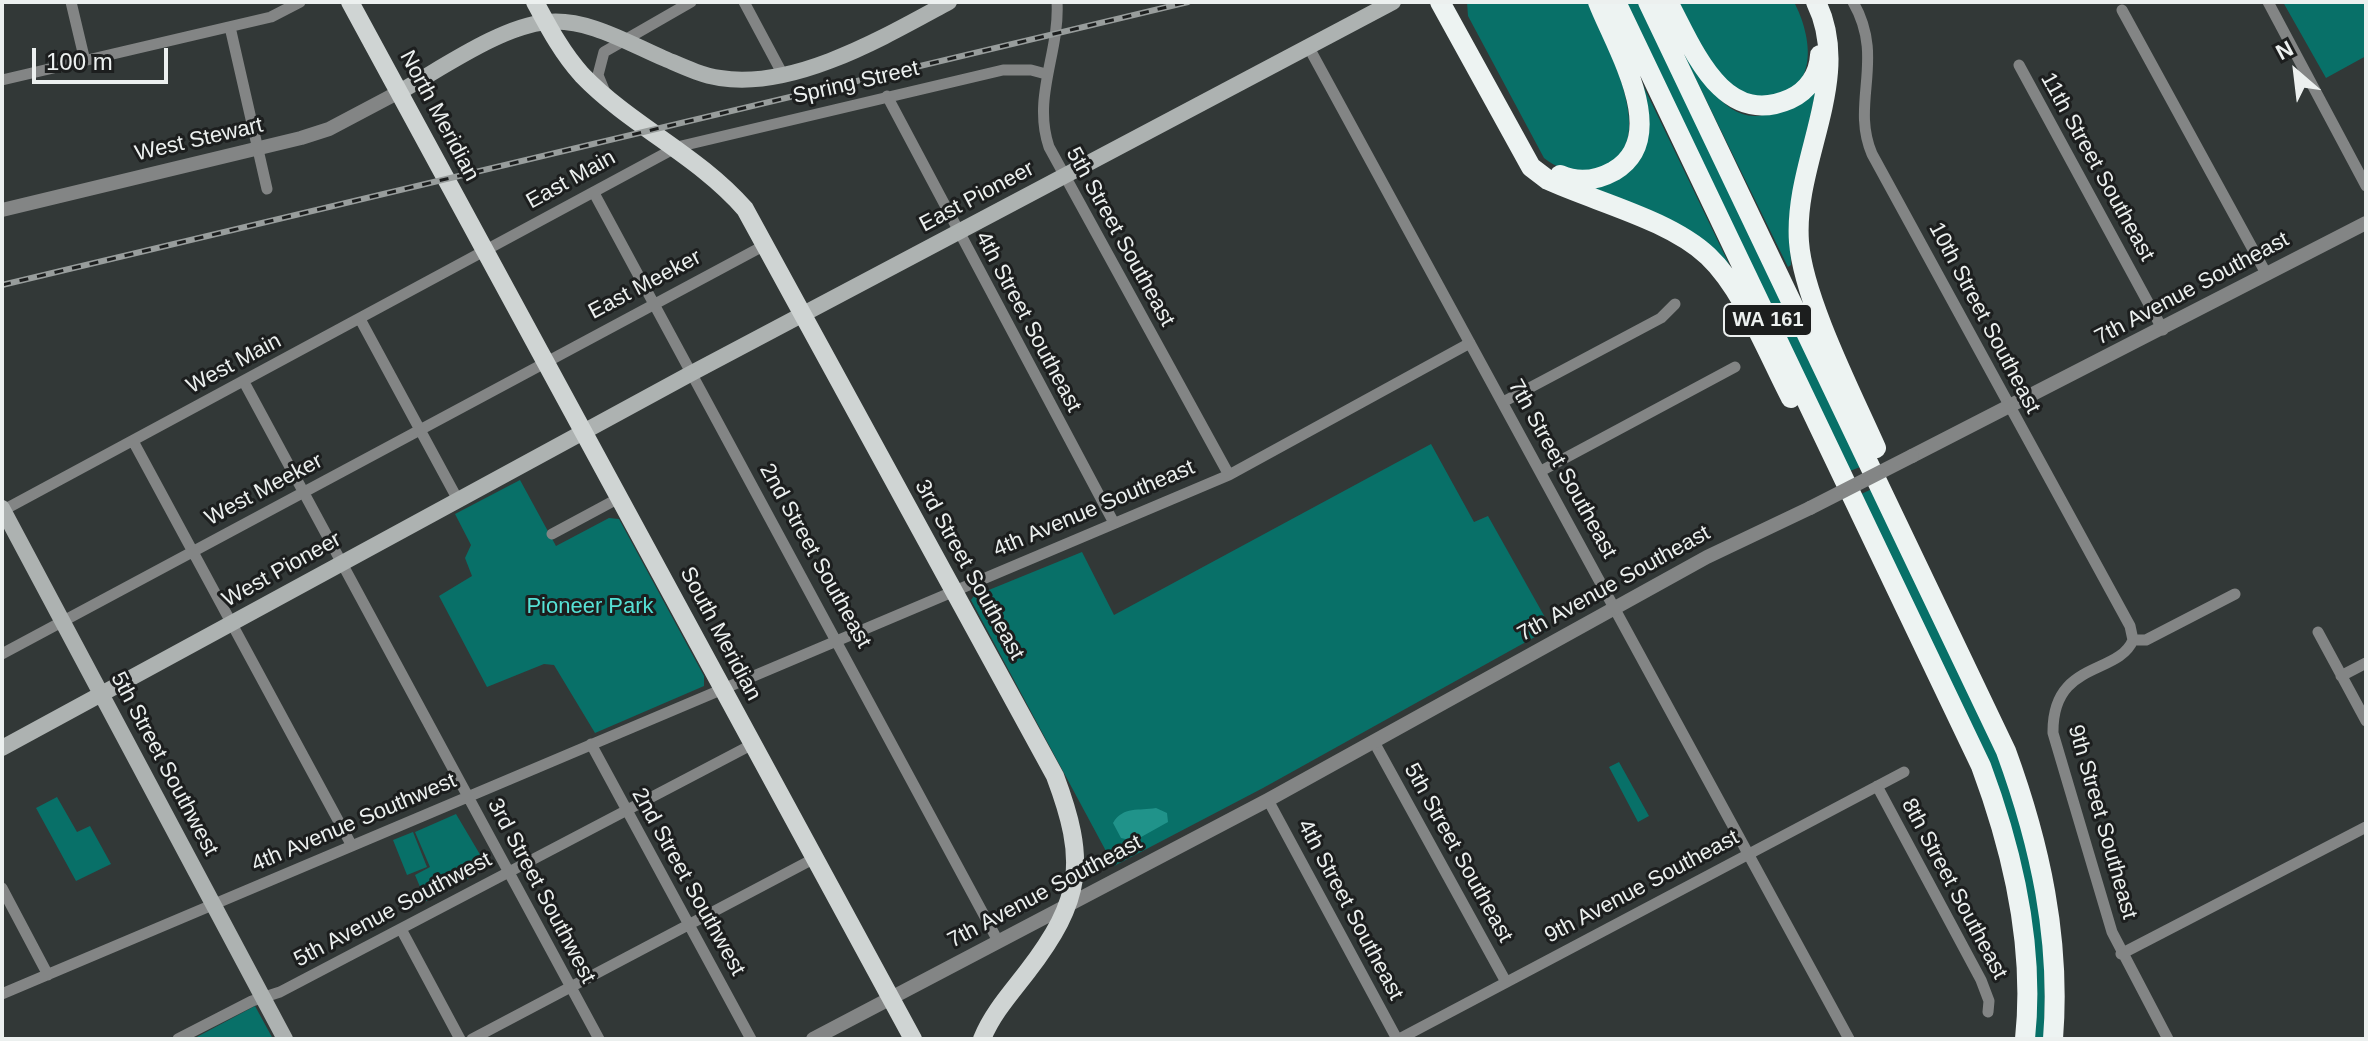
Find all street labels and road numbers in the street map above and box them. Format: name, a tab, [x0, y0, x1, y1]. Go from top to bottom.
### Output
street label: North Meridian	[393, 46, 485, 186]
street label: Spring Street	[790, 56, 922, 110]
street label: 11th Street Southeast	[2034, 68, 2160, 266]
street label: West Stewart	[132, 112, 266, 168]
street label: 5th Street Southeast	[1060, 143, 1180, 331]
street label: East Main	[522, 145, 620, 215]
street label: East Pioneer	[915, 156, 1039, 238]
street label: 10th Street Southeast	[1922, 218, 2046, 418]
street label: 4th Street Southeast	[969, 227, 1087, 417]
street label: 7th Avenue Southeast	[2090, 227, 2294, 351]
street label: East Meeker	[584, 244, 706, 326]
road number: WA 161	[1724, 304, 1812, 336]
street label: West Main	[182, 328, 286, 400]
street label: 7th Street Southeast	[1502, 375, 1622, 563]
street label: West Meeker	[201, 448, 327, 532]
street label: 4th Avenue Southeast	[989, 455, 1199, 563]
street label: 2nd Street Southeast	[753, 459, 877, 653]
street label: 3rd Street Southeast	[909, 475, 1029, 665]
street label: 7th Avenue Southeast	[1513, 520, 1715, 648]
street label: West Pioneer	[218, 527, 346, 613]
street label: South Meridian	[674, 562, 766, 706]
street label: 5th Street Southwest	[104, 668, 224, 860]
street label: 9th Street Southeast	[2062, 722, 2142, 922]
street label: 5th Street Southeast	[1398, 759, 1518, 947]
street label: 4th Avenue Southwest	[248, 768, 460, 878]
street label: 2nd Street Southwest	[625, 784, 751, 980]
street label: 3rd Street Southwest	[481, 794, 601, 988]
street label: 8th Street Southeast	[1895, 794, 2013, 984]
street label: 4th Street Southeast	[1291, 815, 1409, 1005]
street label: 9th Avenue Southeast	[1540, 825, 1744, 949]
street label: 7th Avenue Southeast	[943, 830, 1147, 954]
street label: 5th Avenue Southwest	[290, 847, 496, 973]

